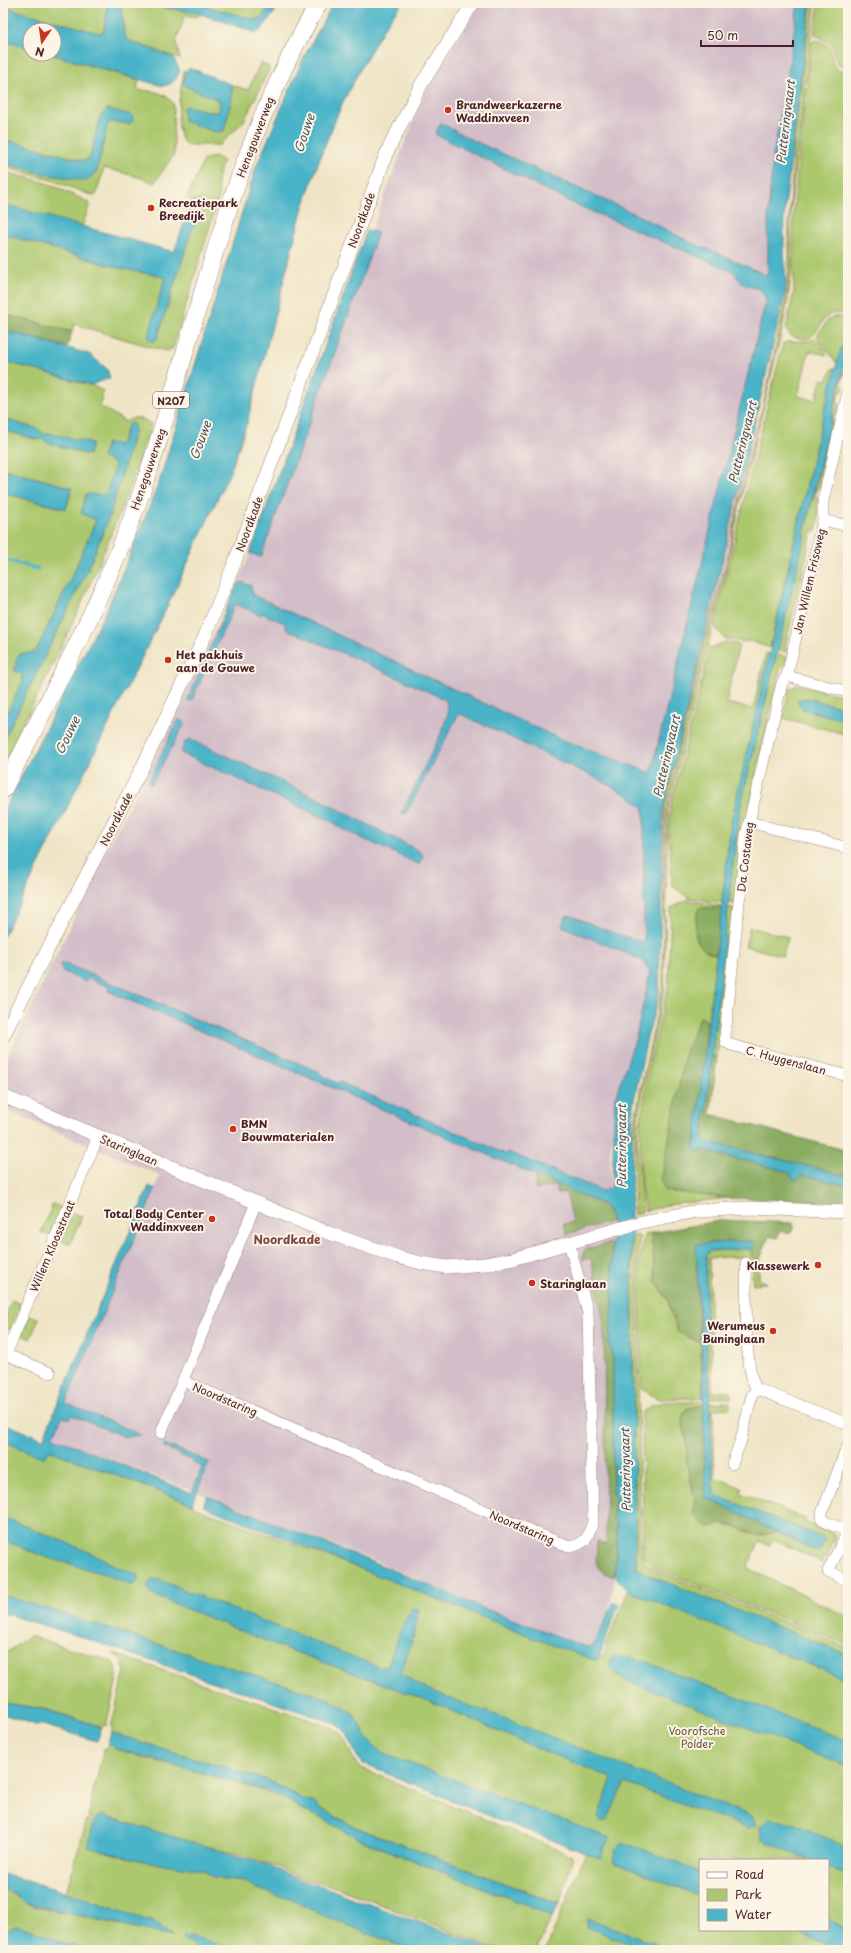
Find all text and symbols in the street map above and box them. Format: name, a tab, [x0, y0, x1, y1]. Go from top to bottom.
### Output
north arrow	[22, 22, 62, 62]
scale bar	[701, 22, 793, 48]
text: 50 m	[707, 26, 738, 44]
text: N	[33, 43, 46, 61]
water label: Putteringvaart	[771, 77, 799, 165]
street label: Henegouwerweg	[232, 94, 278, 180]
place label: Brandweerkazerne Waddinxveen	[456, 96, 563, 126]
marker: Brandweerkazerne Waddinxveen	[443, 105, 453, 115]
water label: Gouwe	[289, 111, 319, 155]
street label: Noordkade	[343, 190, 379, 250]
place label: Recreatiepark Breedijk	[159, 194, 239, 224]
marker: Recreatiepark Breedijk	[146, 203, 156, 213]
road number: N207	[153, 392, 189, 408]
water label: Putteringvaart	[723, 397, 761, 485]
water label: Gouwe	[185, 418, 215, 462]
street label: Henegouwerweg	[126, 426, 170, 512]
street label: Noordkade	[231, 494, 267, 554]
street label: Jan Willem Frisoweg	[789, 526, 829, 636]
place label: Het pakhuis aan de Gouwe	[176, 646, 255, 676]
marker: Het pakhuis aan de Gouwe	[163, 655, 173, 665]
water label: Putteringvaart	[648, 711, 685, 799]
water label: Gouwe	[50, 713, 84, 757]
street label: Noordkade	[95, 789, 137, 849]
street label: Da Costaweg	[732, 821, 758, 893]
street label: C. Huygenslaan	[744, 1041, 828, 1079]
water label: Putteringvaart	[612, 1102, 630, 1188]
place label: BMN Bouwmaterialen	[241, 1115, 334, 1145]
marker: BMN Bouwmaterialen	[228, 1124, 238, 1134]
street label: Staringlaan	[97, 1130, 161, 1170]
street label: Willem Kloosstraat	[25, 1197, 79, 1294]
place label: Total Body Center Waddinxveen	[104, 1205, 204, 1235]
marker: Total Body Center Waddinxveen	[207, 1214, 217, 1224]
district label: Noordkade	[253, 1230, 321, 1248]
place label: Klassewerk	[747, 1257, 811, 1274]
marker: Klassewerk	[813, 1260, 823, 1270]
place label: Staringlaan	[540, 1275, 607, 1292]
marker: Staringlaan	[527, 1278, 537, 1288]
place label: Werumeus Buninglaan	[702, 1317, 765, 1347]
marker: Werumeus Buninglaan	[768, 1326, 778, 1336]
street label: Noordstaring	[190, 1378, 260, 1420]
water label: Putteringvaart	[615, 1426, 635, 1512]
street label: Noordstaring	[487, 1506, 557, 1548]
park label: Voorofsche Polder	[668, 1722, 726, 1752]
legend	[699, 1859, 829, 1931]
text: Road	[735, 1865, 764, 1883]
text: Park	[735, 1885, 762, 1903]
text: Water	[735, 1905, 772, 1923]

